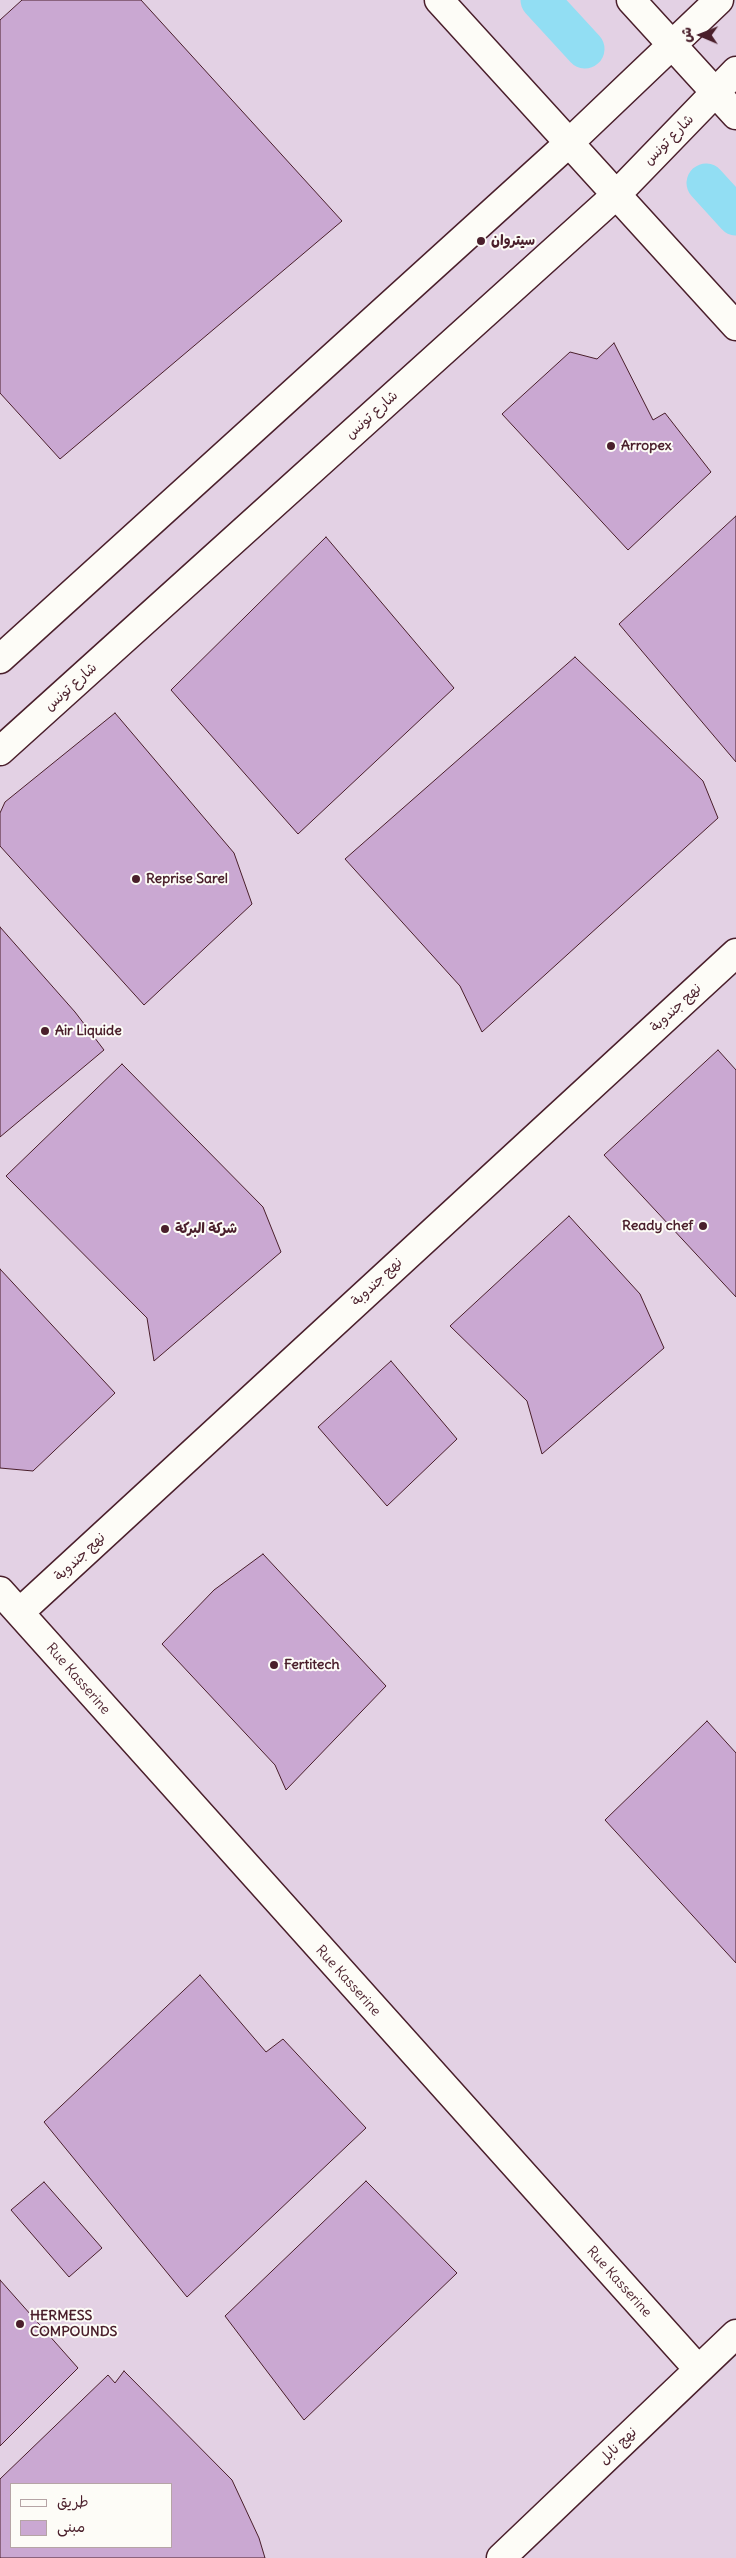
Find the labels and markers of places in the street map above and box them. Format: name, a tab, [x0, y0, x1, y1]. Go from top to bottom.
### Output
place label: سيتروان	[491, 233, 535, 249]
marker: سيتروان	[475, 235, 487, 247]
place label: Arropex	[621, 438, 672, 454]
marker: Arropex	[605, 440, 617, 452]
place label: Reprise Sarel	[146, 871, 228, 887]
marker: Reprise Sarel	[130, 873, 142, 885]
place label: Air Liquide	[55, 1023, 122, 1039]
marker: Air Liquide	[39, 1025, 51, 1037]
place label: Ready chef	[622, 1218, 693, 1234]
marker: Ready chef	[697, 1220, 709, 1232]
place label: شركة البركة	[175, 1221, 237, 1237]
marker: شركة البركة	[159, 1223, 171, 1235]
place label: Fertitech	[284, 1657, 340, 1673]
marker: Fertitech	[268, 1659, 280, 1671]
place label: HERMESS COMPOUNDS	[30, 2308, 117, 2340]
marker: HERMESS COMPOUNDS	[14, 2318, 26, 2330]

